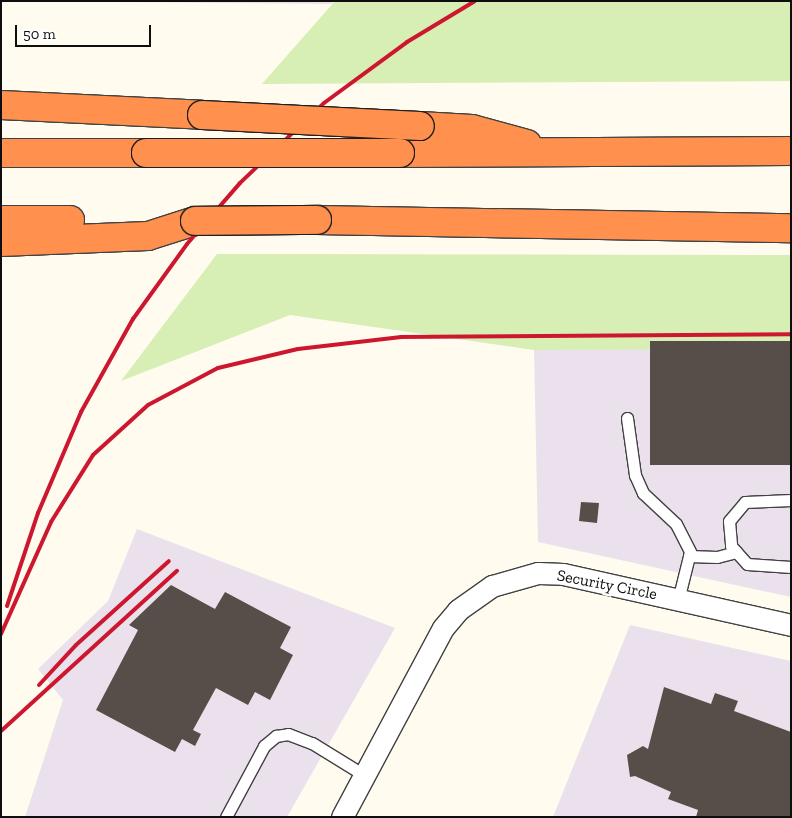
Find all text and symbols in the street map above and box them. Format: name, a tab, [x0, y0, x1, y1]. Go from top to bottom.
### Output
scale bar	[18, 15, 154, 47]
text: 50 m	[23, 25, 56, 43]
street label: Security Circle	[555, 566, 659, 604]

